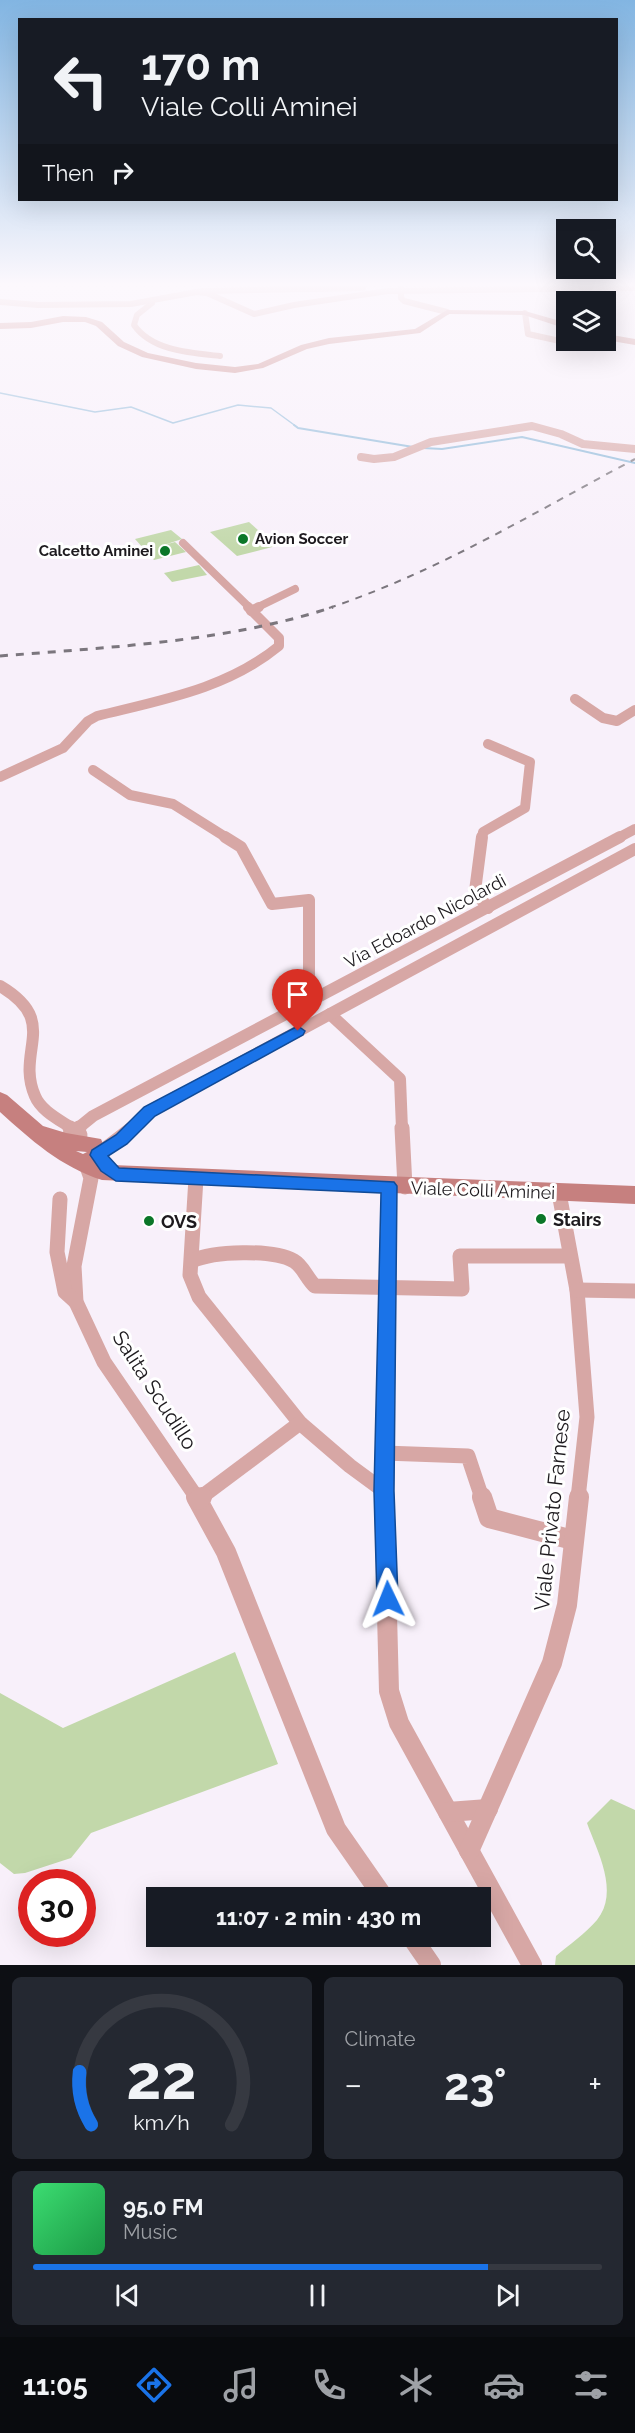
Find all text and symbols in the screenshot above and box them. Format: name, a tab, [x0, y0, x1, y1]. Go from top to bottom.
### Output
text: 170 m	[141, 41, 260, 90]
icon: left	[42, 42, 120, 120]
text: Viale Colli Aminei	[141, 91, 358, 122]
icon: right	[106, 156, 139, 189]
text: Then	[42, 160, 94, 186]
map controls	[556, 219, 616, 351]
button: search	[556, 219, 616, 279]
button: layers	[556, 291, 616, 351]
place label: Avion Soccer	[255, 530, 348, 548]
marker: Avion Soccer	[236, 532, 250, 546]
place label: Calcetto Aminei	[39, 542, 153, 560]
marker: Calcetto Aminei	[158, 544, 172, 558]
street label: Via Edoardo Nicolardi	[341, 870, 509, 972]
pin	[272, 969, 323, 1031]
icon: arrive	[281, 978, 314, 1011]
street label: Viale Colli Aminei	[410, 1177, 556, 1203]
place label: Stairs	[553, 1209, 602, 1230]
place label: OVS	[161, 1211, 197, 1232]
marker: Stairs	[534, 1212, 548, 1226]
marker: OVS	[142, 1214, 156, 1228]
street label: Salita Scudillo	[107, 1326, 203, 1454]
street label: Viale Privato Farnese	[529, 1408, 575, 1612]
position arrow	[356, 1567, 420, 1631]
speed limit sign: 30	[18, 1869, 96, 1947]
text: 11:07 · 2 min · 430 m	[216, 1904, 421, 1930]
text: Climate	[345, 2027, 416, 2051]
text: 22	[127, 2040, 197, 2114]
text: 23°	[444, 2058, 507, 2111]
text: −	[345, 2065, 362, 2104]
text: +	[588, 2065, 602, 2104]
text: km/h	[133, 2110, 190, 2135]
text: 95.0 FM	[123, 2194, 204, 2220]
text: Music	[123, 2220, 177, 2244]
icon: previous	[111, 2279, 144, 2312]
icon: pause	[301, 2279, 334, 2312]
icon: next	[491, 2279, 524, 2312]
icon: directions	[133, 2364, 175, 2406]
icon: music	[220, 2364, 262, 2406]
icon: phone	[308, 2364, 350, 2406]
icon: climate	[395, 2364, 437, 2406]
icon: car	[483, 2364, 525, 2406]
icon: filters	[570, 2364, 612, 2406]
text: 11:05	[23, 2370, 88, 2401]

